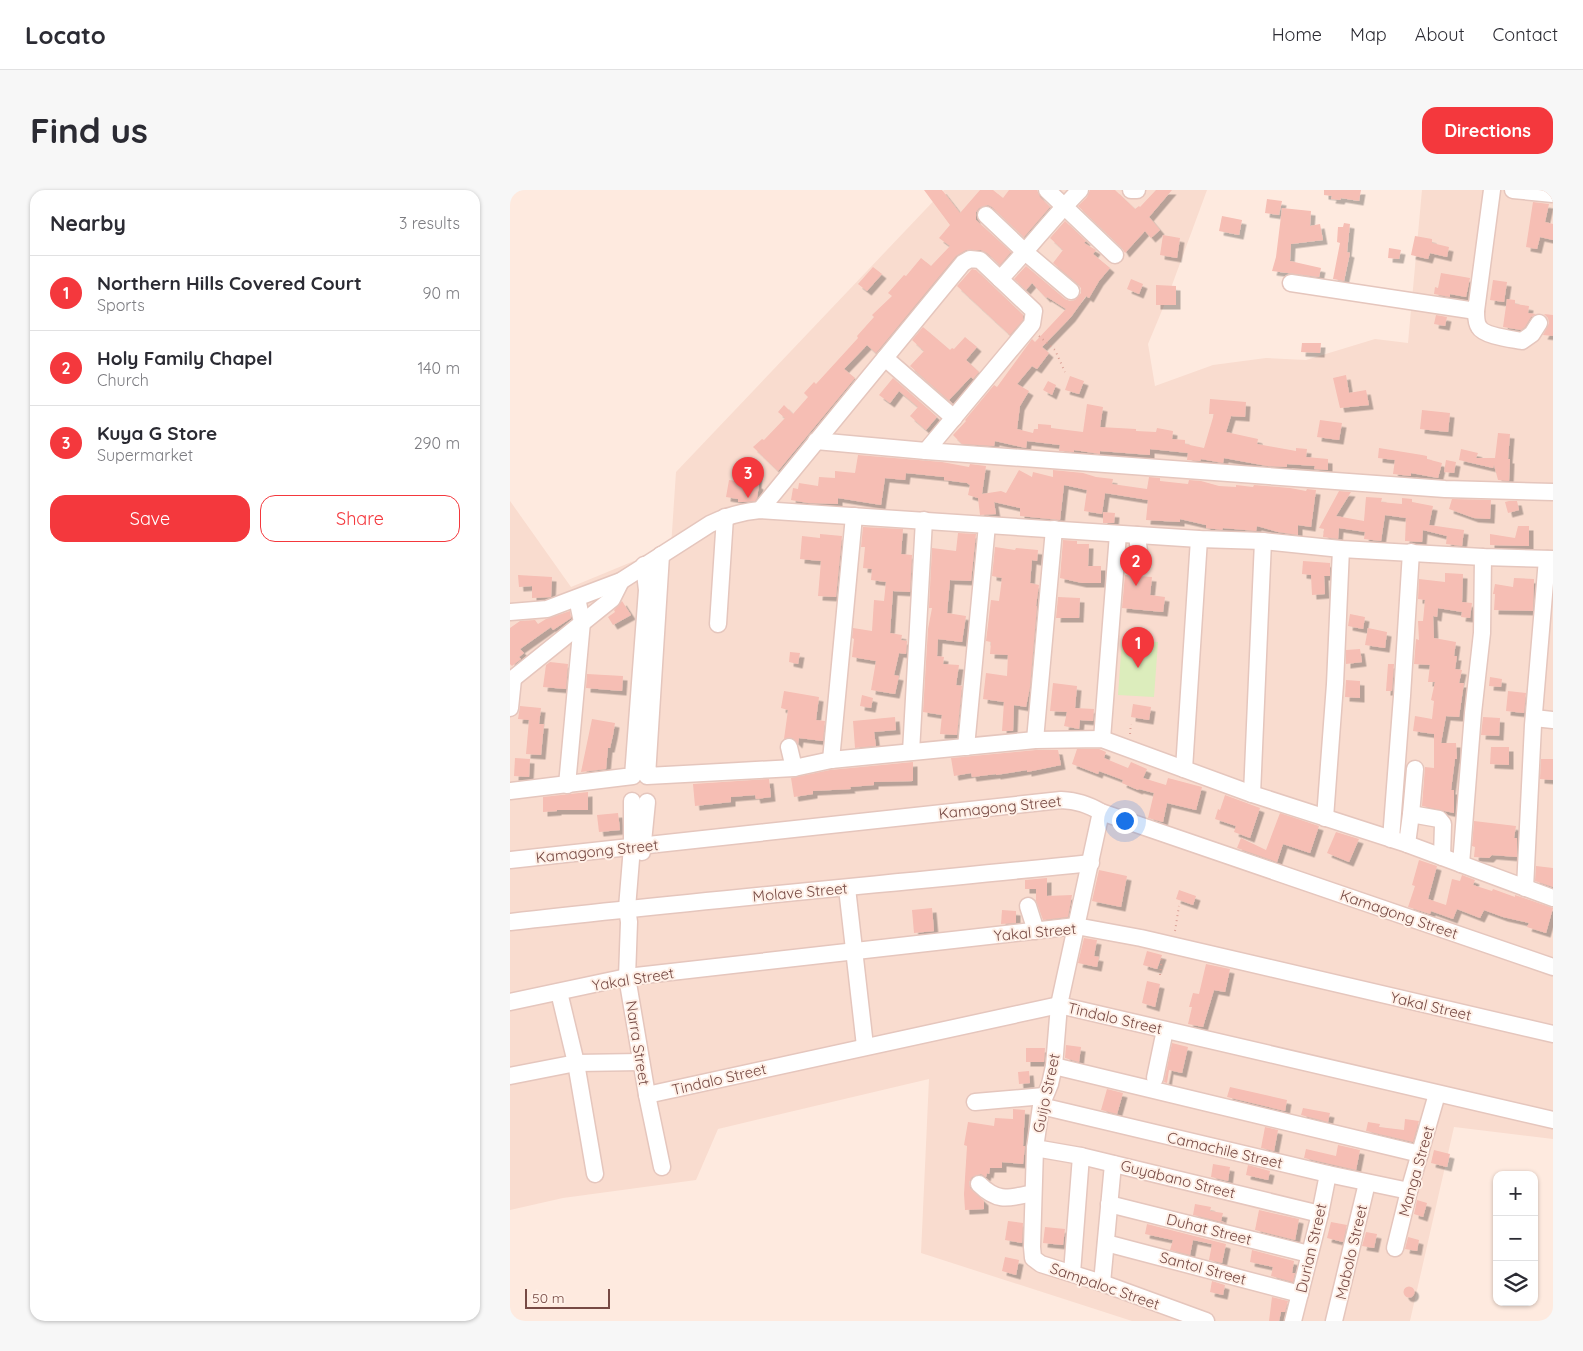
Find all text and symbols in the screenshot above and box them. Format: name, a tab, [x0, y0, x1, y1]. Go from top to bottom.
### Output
text: Locato	[25, 20, 106, 50]
text: Home	[1272, 23, 1322, 46]
text: Map	[1350, 23, 1387, 46]
text: About	[1415, 23, 1465, 46]
text: Contact	[1493, 23, 1558, 46]
button: Directions	[1422, 107, 1553, 154]
text: Find us	[30, 108, 148, 152]
text: Nearby	[50, 210, 126, 236]
text: 3 results	[399, 213, 460, 233]
text: Northern Hills Covered Court	[97, 271, 362, 295]
text: 1	[63, 283, 69, 303]
text: 90 m	[423, 283, 460, 303]
text: Sports	[97, 295, 145, 315]
text: Holy Family Chapel	[97, 346, 273, 370]
text: 2	[61, 358, 71, 378]
text: 140 m	[417, 358, 460, 378]
text: Church	[97, 370, 149, 390]
text: Kuya G Store	[97, 421, 217, 445]
text: 3	[62, 433, 70, 453]
text: 290 m	[414, 433, 460, 453]
text: Supermarket	[97, 445, 193, 465]
pin: 3	[732, 457, 764, 498]
button: Save	[50, 495, 250, 542]
button: Share	[260, 495, 460, 542]
pin: 2	[1120, 545, 1152, 586]
pin: 1	[1122, 627, 1154, 668]
street label: Kamagong Street	[938, 791, 1062, 823]
your location	[1112, 808, 1138, 834]
street label: Kamagong Street	[535, 835, 659, 867]
street label: Molave Street	[752, 878, 848, 906]
street label: Kamagong Street	[1338, 885, 1460, 943]
street label: Yakal Street	[993, 919, 1077, 945]
street label: Yakal Street	[591, 963, 675, 995]
street label: Yakal Street	[1389, 987, 1473, 1025]
street label: Tindalo Street	[1066, 998, 1164, 1038]
street label: Narra Street	[622, 999, 654, 1087]
street label: Guijo Street	[1028, 1052, 1064, 1134]
street label: Tindalo Street	[670, 1059, 768, 1099]
street label: Manga Street	[1394, 1123, 1438, 1219]
street label: Camachile Street	[1165, 1127, 1285, 1173]
street label: Guyabano Street	[1119, 1156, 1237, 1202]
map controls	[1493, 1171, 1538, 1306]
button: +	[1493, 1171, 1538, 1216]
street label: Durian Street	[1291, 1201, 1331, 1295]
street label: Mabolo Street	[1331, 1203, 1371, 1301]
street label: Duhat Street	[1164, 1209, 1254, 1249]
button: −	[1493, 1216, 1538, 1261]
street label: Santol Street	[1158, 1247, 1248, 1289]
street label: Sampaloc Street	[1048, 1258, 1162, 1314]
button: layers	[1493, 1261, 1538, 1306]
scale bar	[525, 1286, 610, 1309]
text: 50 m	[532, 1289, 565, 1307]

